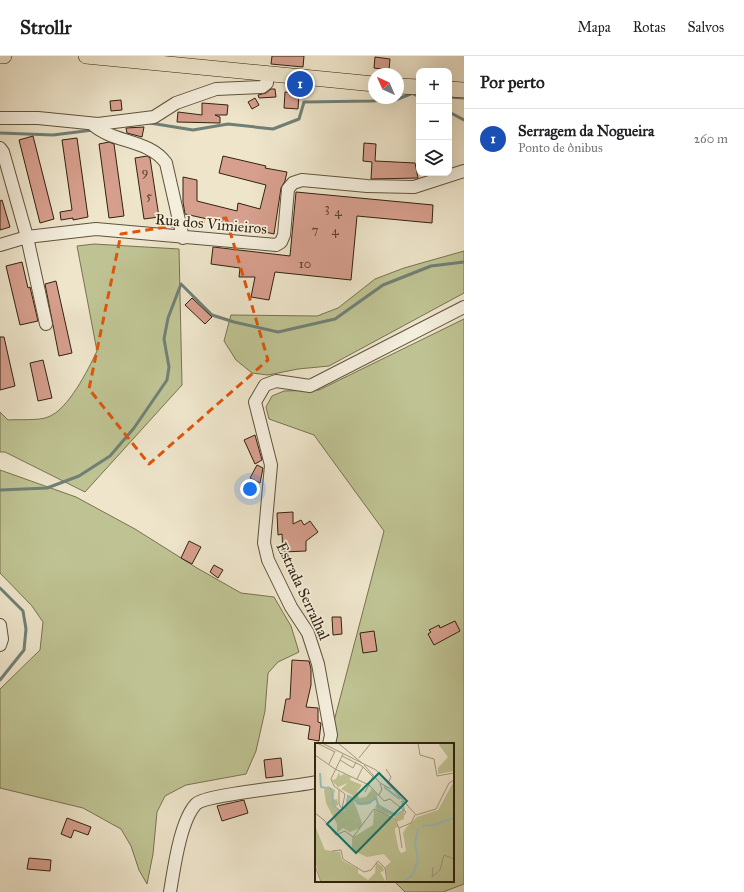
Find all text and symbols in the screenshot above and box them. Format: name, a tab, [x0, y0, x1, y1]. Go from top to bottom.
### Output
text: Strollr	[20, 16, 72, 39]
text: Mapa	[577, 19, 611, 36]
text: Rotas	[633, 19, 666, 36]
text: Salvos	[688, 19, 724, 36]
north arrow	[368, 68, 404, 104]
map controls	[416, 68, 452, 176]
button: +	[416, 68, 452, 104]
pin: 1	[287, 69, 313, 99]
text: Por perto	[480, 72, 545, 93]
button: −	[416, 104, 452, 140]
text: Serragem da Nogueira	[518, 122, 654, 140]
text: 1	[490, 131, 496, 147]
text: 260 m	[694, 131, 728, 147]
button: layers	[416, 140, 452, 176]
text: Ponto de ônibus	[518, 140, 603, 156]
house number: 9	[142, 164, 149, 180]
house number: 5	[146, 188, 152, 204]
house number: 3	[324, 200, 330, 216]
house number: 4	[334, 204, 342, 220]
street label: Rua dos Vimieiros	[154, 210, 268, 238]
house number: 7	[312, 222, 319, 238]
house number: 4	[331, 223, 339, 239]
house number: 10	[299, 256, 311, 272]
your location	[240, 479, 260, 499]
street label: Estrada Serralhal	[272, 539, 334, 644]
inset map	[315, 743, 454, 882]

